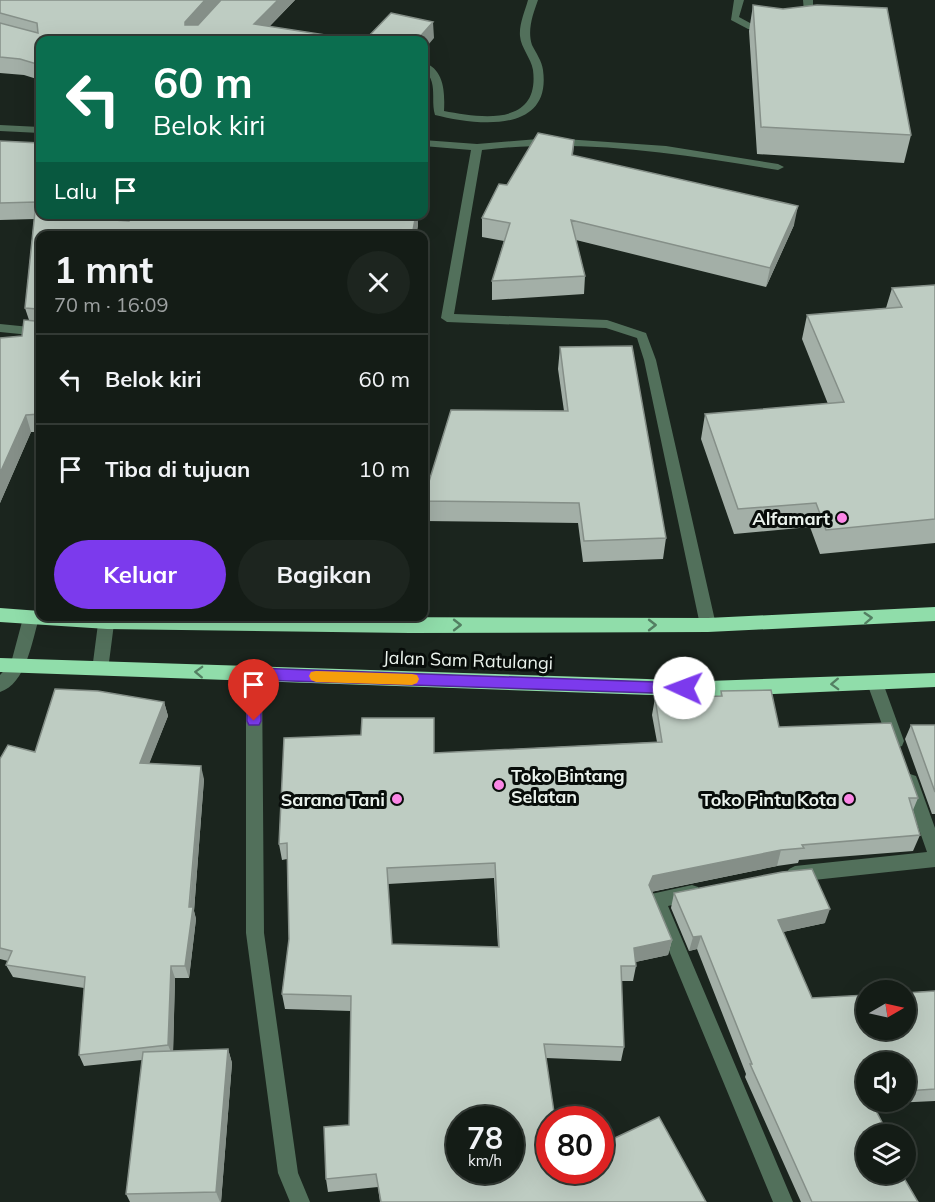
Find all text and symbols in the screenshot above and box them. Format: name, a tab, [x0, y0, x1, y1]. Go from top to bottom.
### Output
text: 60 m	[153, 56, 253, 109]
icon: left	[54, 60, 132, 138]
text: Belok kiri	[153, 108, 265, 142]
icon: arrive	[109, 174, 142, 207]
text: Lalu	[54, 177, 97, 205]
text: 1 mnt	[54, 247, 153, 292]
button: close	[347, 251, 410, 314]
text: 70 m · 16:09	[54, 292, 168, 317]
icon: left	[54, 363, 87, 396]
text: Belok kiri	[105, 365, 201, 393]
text: 60 m	[359, 365, 410, 393]
icon: arrive	[54, 453, 87, 486]
text: Tiba di tujuan	[105, 455, 250, 483]
text: 10 m	[359, 455, 410, 483]
place label: Alfamart	[752, 507, 830, 530]
marker: Alfamart	[835, 511, 849, 525]
button: Keluar	[54, 540, 226, 609]
button: Bagikan	[238, 540, 410, 609]
one-way arrow	[864, 611, 873, 624]
one-way arrow	[453, 619, 462, 632]
one-way arrow	[648, 619, 657, 631]
street label: Jalan Sam Ratulangi	[383, 646, 553, 674]
position arrow	[652, 656, 716, 720]
pin	[228, 659, 279, 721]
one-way arrow	[194, 666, 203, 679]
icon: arrive	[237, 668, 270, 701]
one-way arrow	[830, 678, 839, 691]
place label: Toko Bintang Selatan	[511, 764, 625, 808]
marker: Toko Bintang Selatan	[492, 778, 506, 792]
place label: Sarana Tani	[281, 788, 385, 811]
place label: Toko Pintu Kota	[701, 788, 837, 811]
marker: Sarana Tani	[390, 792, 404, 806]
marker: Toko Pintu Kota	[842, 792, 856, 806]
north arrow	[856, 980, 916, 1040]
map controls	[856, 980, 916, 1184]
button: sound	[856, 1052, 916, 1112]
speed limit sign: 80	[536, 1106, 614, 1184]
text: 78	[467, 1119, 503, 1157]
button: layers	[856, 1124, 916, 1184]
text: km/h	[468, 1151, 502, 1170]

